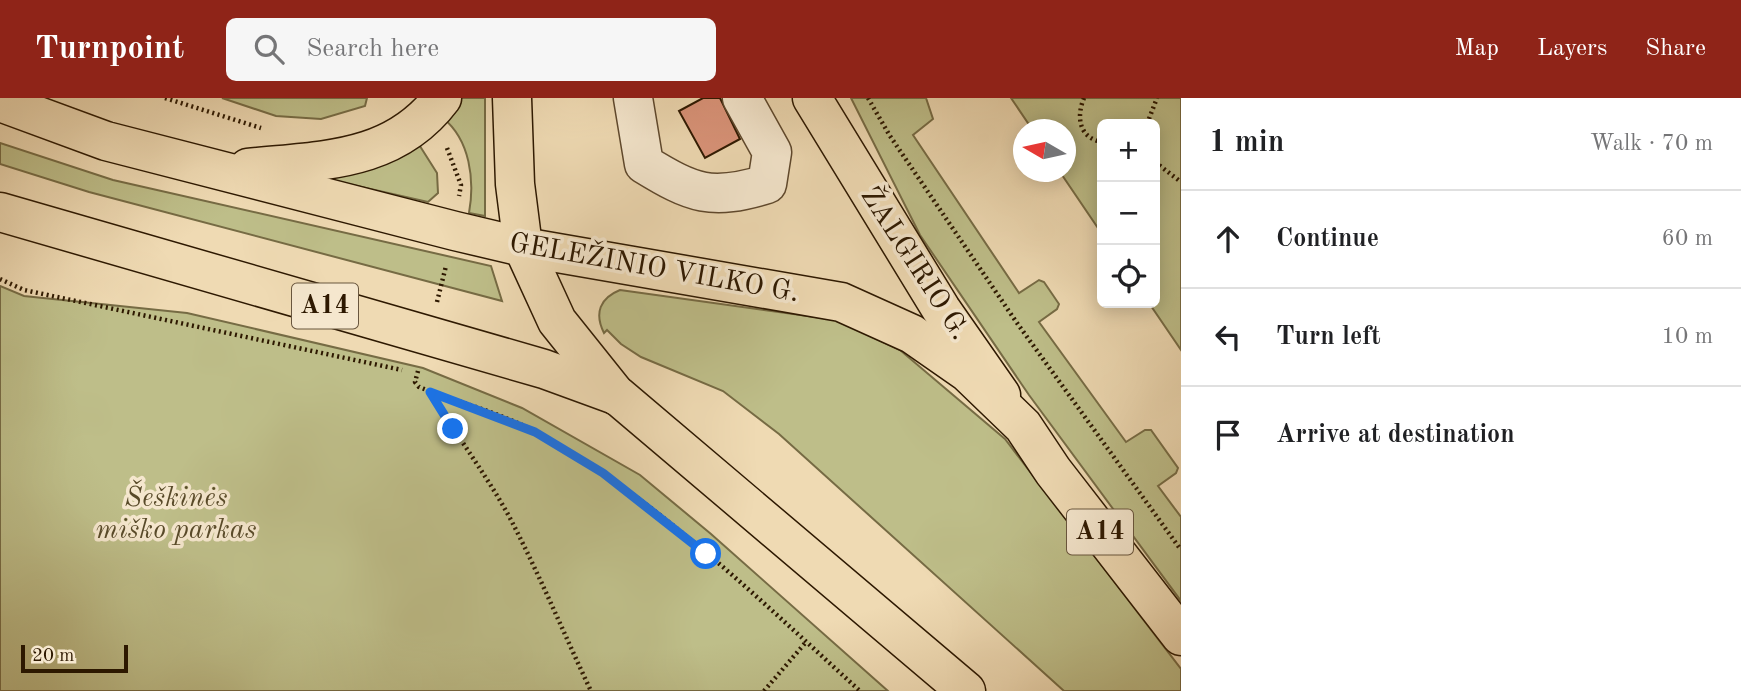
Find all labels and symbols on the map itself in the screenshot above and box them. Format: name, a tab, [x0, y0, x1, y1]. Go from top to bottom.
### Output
north arrow	[1013, 119, 1076, 182]
street label: ŽALGIRIO G.	[854, 180, 978, 345]
street label: GELEŽINIO VILKO G.	[507, 225, 802, 308]
road number: A14	[292, 284, 358, 328]
route end	[437, 413, 468, 444]
park label: Šeškinės miško parkas	[96, 479, 257, 545]
road number: A14	[1067, 510, 1133, 554]
route start	[690, 538, 721, 569]
scale bar	[21, 642, 128, 674]

